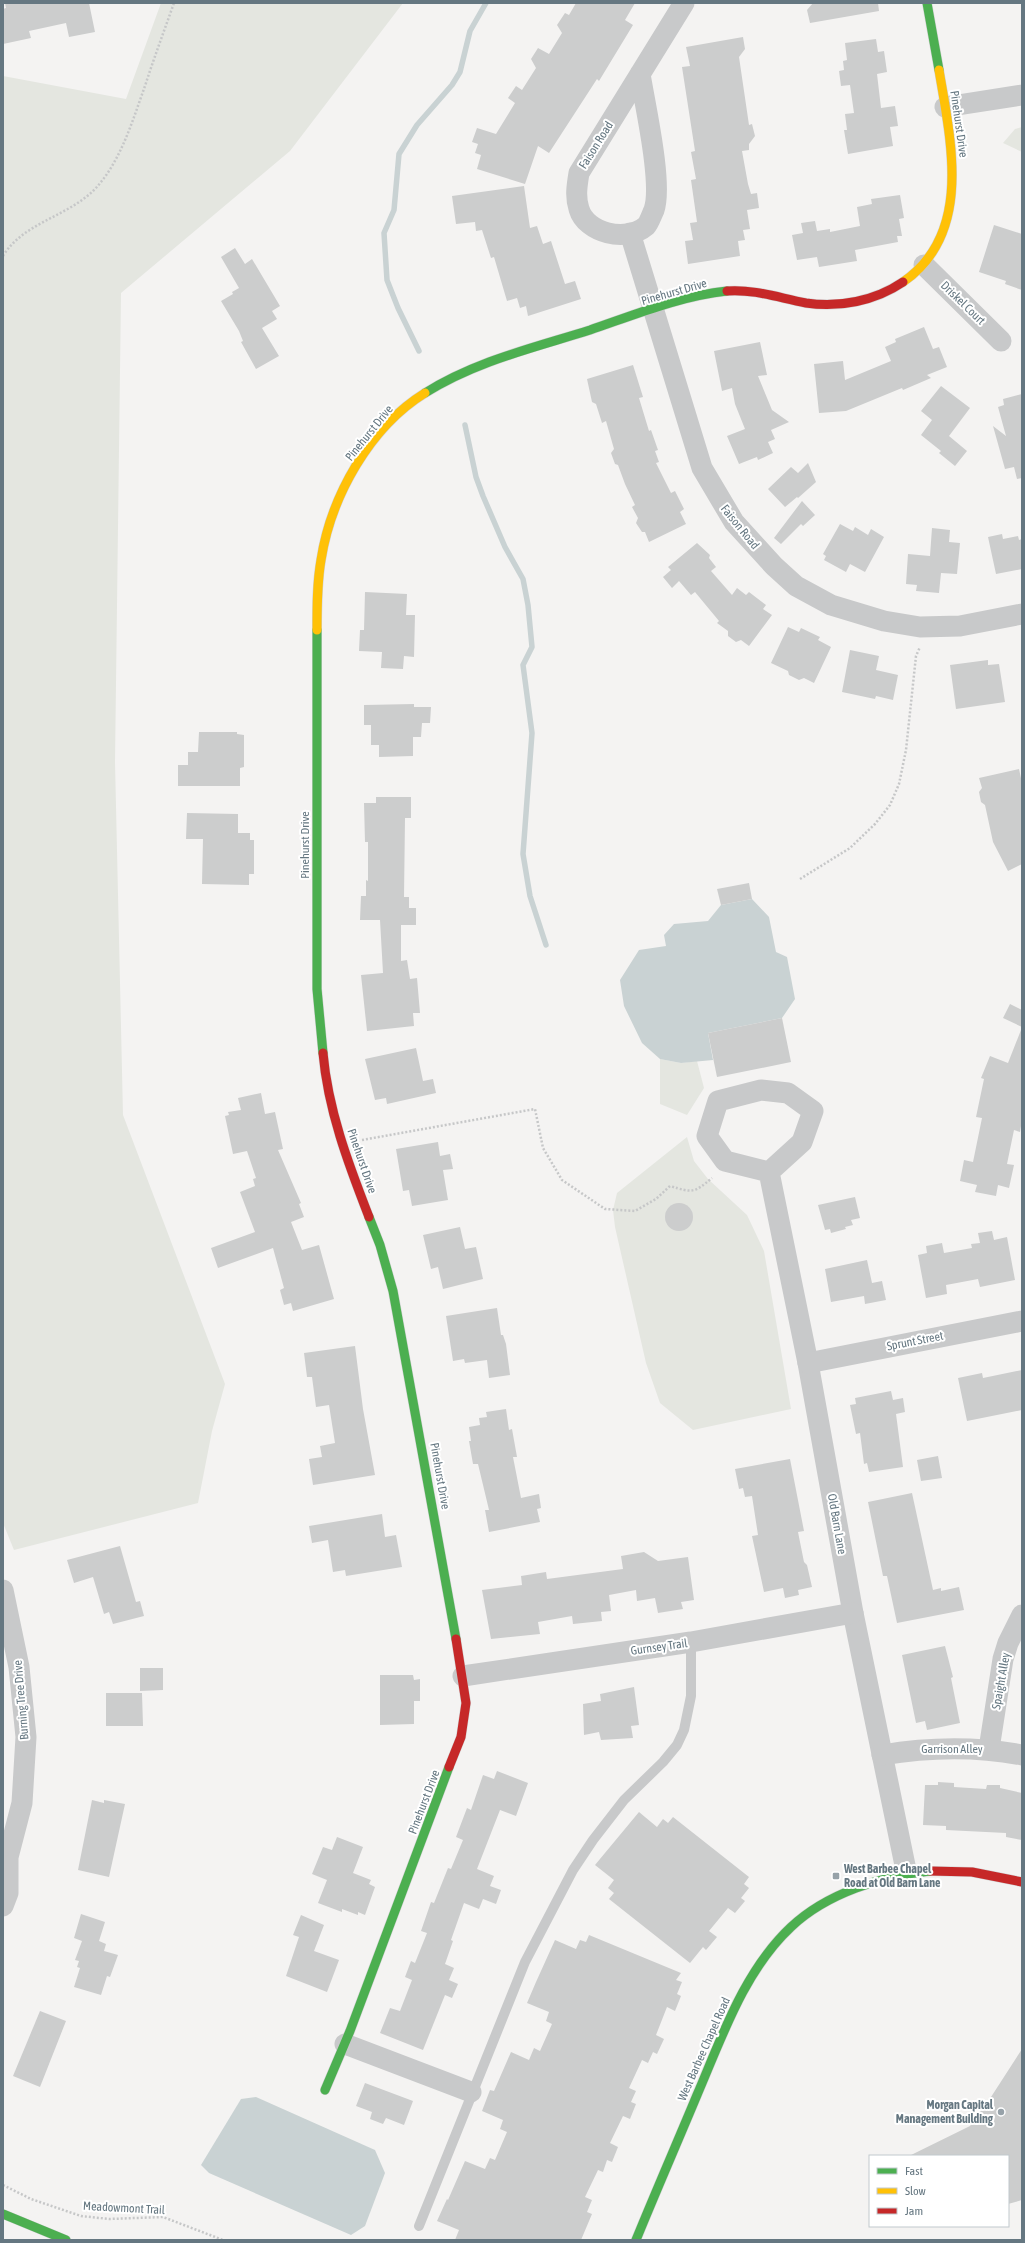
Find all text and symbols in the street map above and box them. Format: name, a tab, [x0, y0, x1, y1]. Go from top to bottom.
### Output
street label: Pinehurst Drive	[947, 90, 971, 158]
street label: Faison Road	[576, 119, 616, 171]
street label: Pinehurst Drive	[640, 276, 708, 308]
street label: Driskel Court	[938, 278, 988, 328]
street label: Pinehurst Drive	[342, 402, 396, 464]
street label: Faison Road	[718, 502, 762, 552]
street label: Pinehurst Drive	[298, 811, 312, 879]
street label: Pinehurst Drive	[344, 1127, 380, 1195]
street label: Sprunt Street	[886, 1329, 945, 1353]
street label: Pinehurst Drive	[427, 1442, 453, 1510]
street label: Old Barn Lane	[825, 1493, 849, 1555]
street label: Gurnsey Trail	[630, 1636, 689, 1658]
street label: Spaight Alley	[989, 1651, 1013, 1711]
street label: Burning Tree Drive	[11, 1659, 31, 1741]
street label: Garrison Alley	[921, 1742, 983, 1756]
street label: Pinehurst Drive	[405, 1768, 443, 1836]
place label: West Barbee Chapel Road at Old Barn Lane	[843, 1862, 941, 1890]
marker: West Barbee Chapel Road at Old Barn Lane	[831, 1871, 841, 1881]
street label: West Barbee Chapel Road	[675, 1995, 733, 2103]
place label: Morgan Capital Management Building	[896, 2098, 994, 2126]
marker: Morgan Capital Management Building	[996, 2107, 1006, 2117]
legend	[869, 2155, 1009, 2227]
text: Fast	[905, 2164, 923, 2178]
text: Slow	[905, 2184, 926, 2198]
street label: Meadowmont Trail	[83, 2199, 166, 2217]
text: Jam	[905, 2204, 923, 2218]

